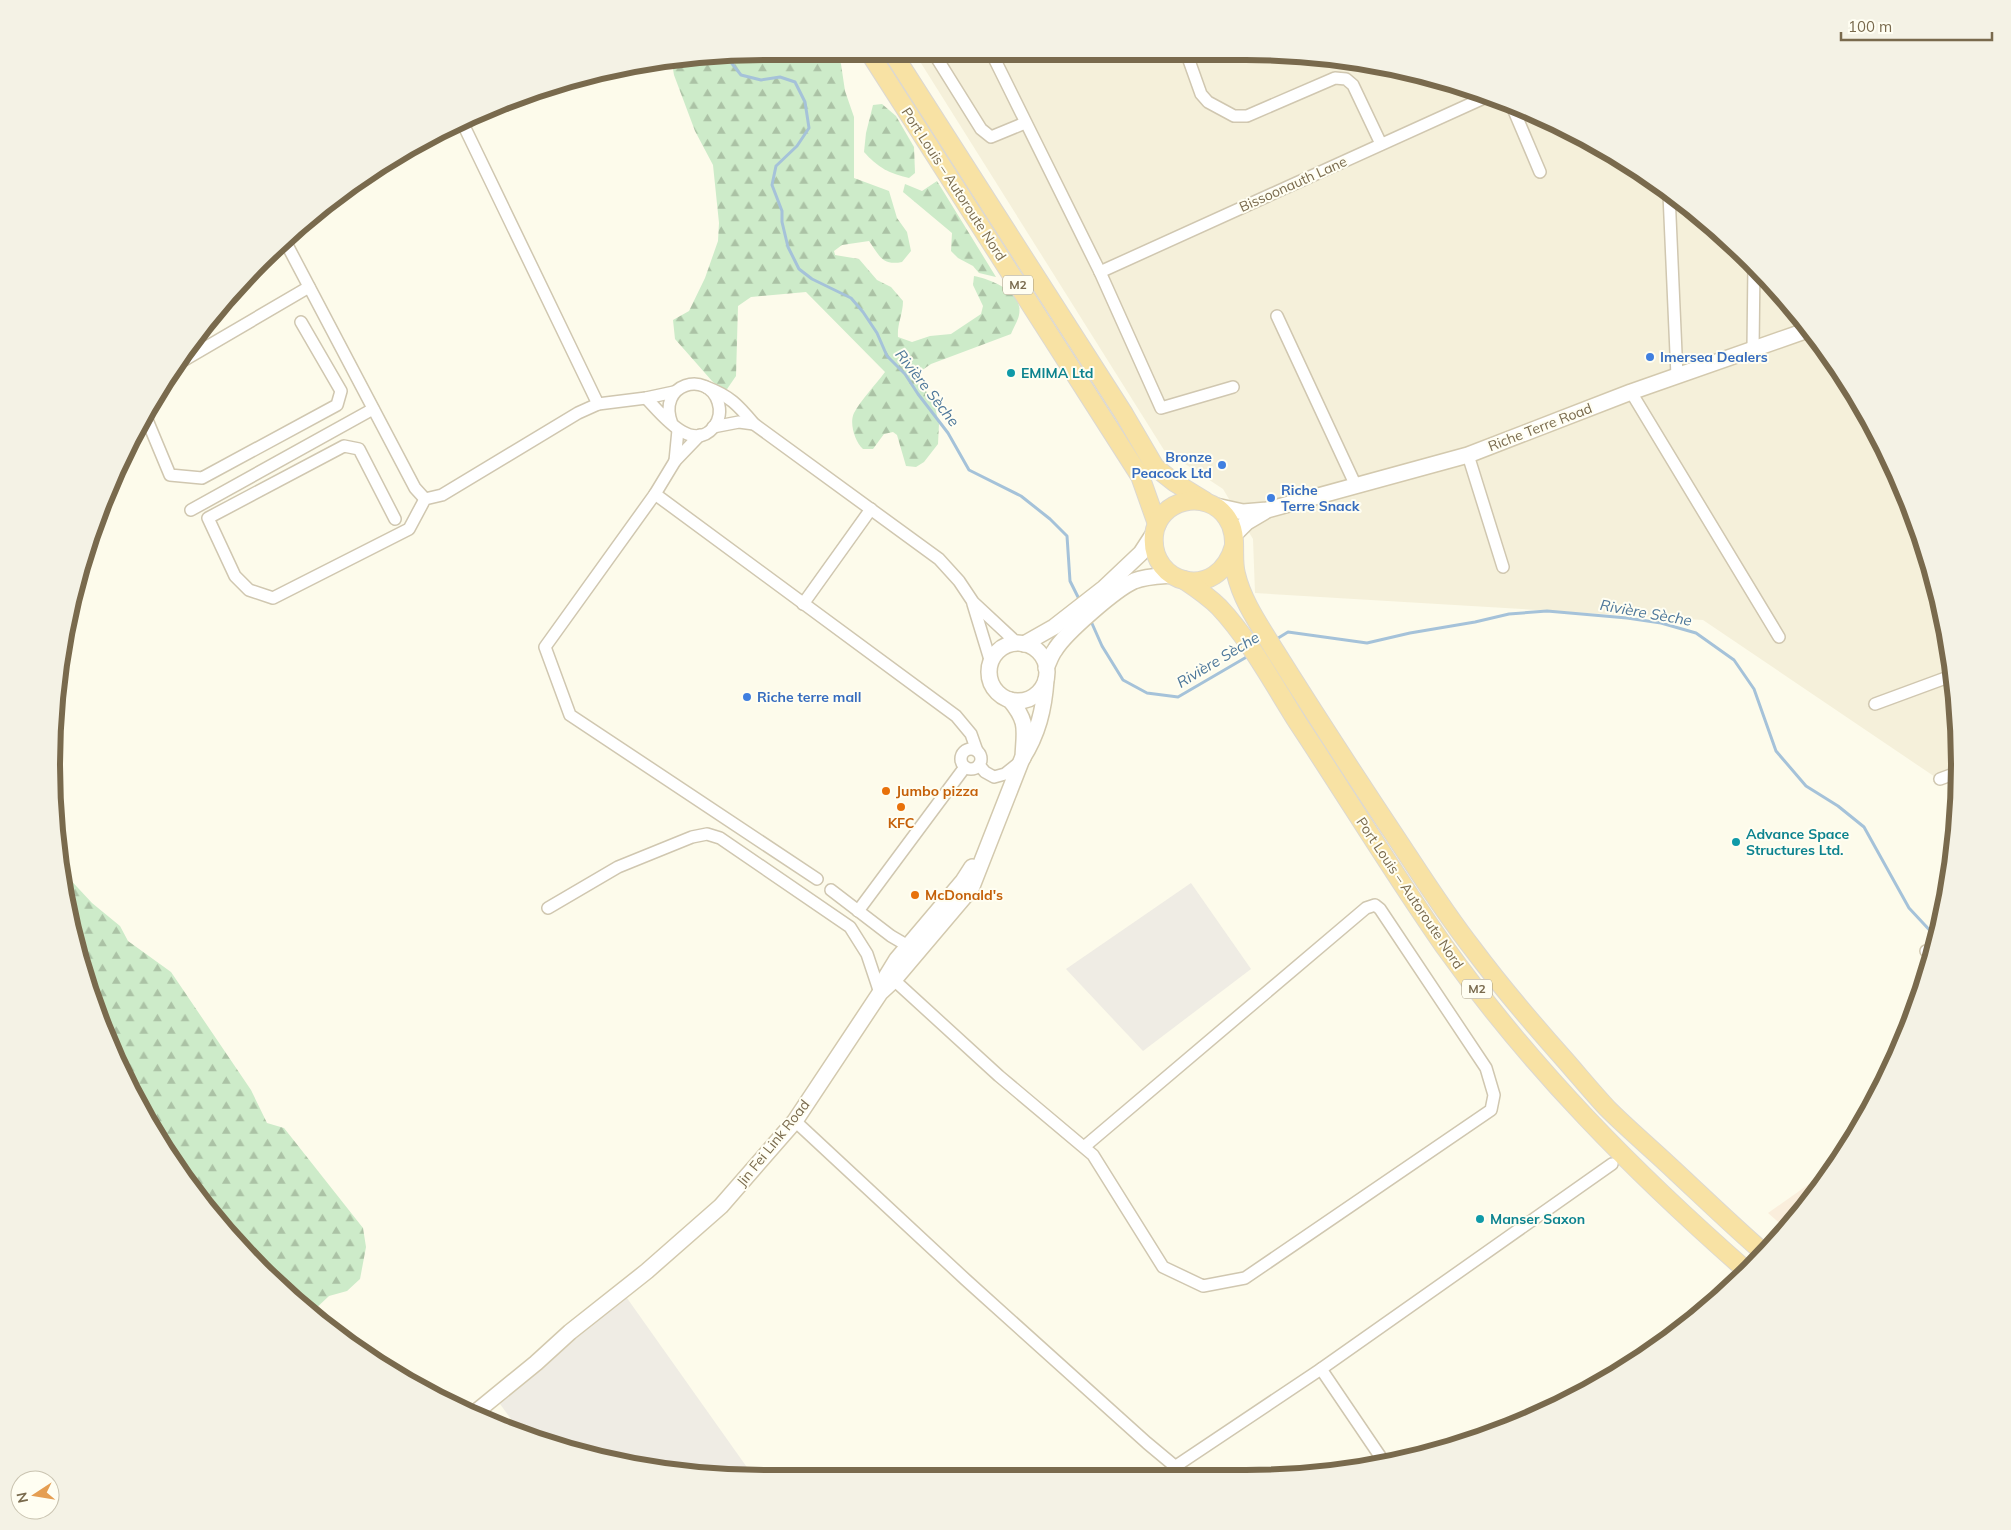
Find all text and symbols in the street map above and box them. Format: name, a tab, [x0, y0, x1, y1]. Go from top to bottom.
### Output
scale bar	[1841, 10, 1992, 42]
text: 100 m	[1848, 17, 1892, 36]
street label: Port Louis – Autoroute Nord	[898, 104, 1010, 264]
street label: Bissoonauth Lane	[1236, 152, 1350, 216]
road number: M2	[1003, 276, 1033, 294]
water label: Rivière Sèche	[891, 345, 963, 430]
place label: Imersea Dealers	[1660, 348, 1768, 366]
marker: Imersea Dealers	[1644, 351, 1656, 363]
place label: EMIMA Ltd	[1021, 364, 1093, 382]
marker: EMIMA Ltd	[1005, 367, 1017, 379]
street label: Riche Terre Road	[1485, 399, 1595, 455]
place label: Bronze Peacock Ltd	[1132, 448, 1212, 482]
marker: Bronze Peacock Ltd	[1216, 459, 1228, 471]
place label: Riche Terre Snack	[1281, 481, 1360, 515]
marker: Riche Terre Snack	[1265, 492, 1277, 504]
water label: Rivière Sèche	[1599, 595, 1694, 630]
water label: Rivière Sèche	[1173, 627, 1262, 692]
place label: Riche terre mall	[757, 688, 861, 706]
marker: Riche terre mall	[741, 691, 753, 703]
place label: Jumbo pizza	[896, 782, 978, 800]
marker: Jumbo pizza	[880, 785, 892, 797]
marker: KFC	[895, 801, 907, 813]
place label: KFC	[888, 814, 914, 832]
street label: Port Louis – Autoroute Nord	[1352, 814, 1468, 972]
place label: Advance Space Structures Ltd.	[1746, 825, 1849, 859]
marker: Advance Space Structures Ltd.	[1730, 836, 1742, 848]
place label: McDonald's	[925, 886, 1003, 904]
marker: McDonald's	[909, 889, 921, 901]
road number: M2	[1462, 980, 1492, 999]
street label: Jin Fei Link Road	[733, 1096, 813, 1190]
place label: Manser Saxon	[1490, 1210, 1585, 1228]
marker: Manser Saxon	[1474, 1213, 1486, 1225]
north arrow	[10, 1470, 60, 1520]
text: N	[12, 1491, 32, 1505]

